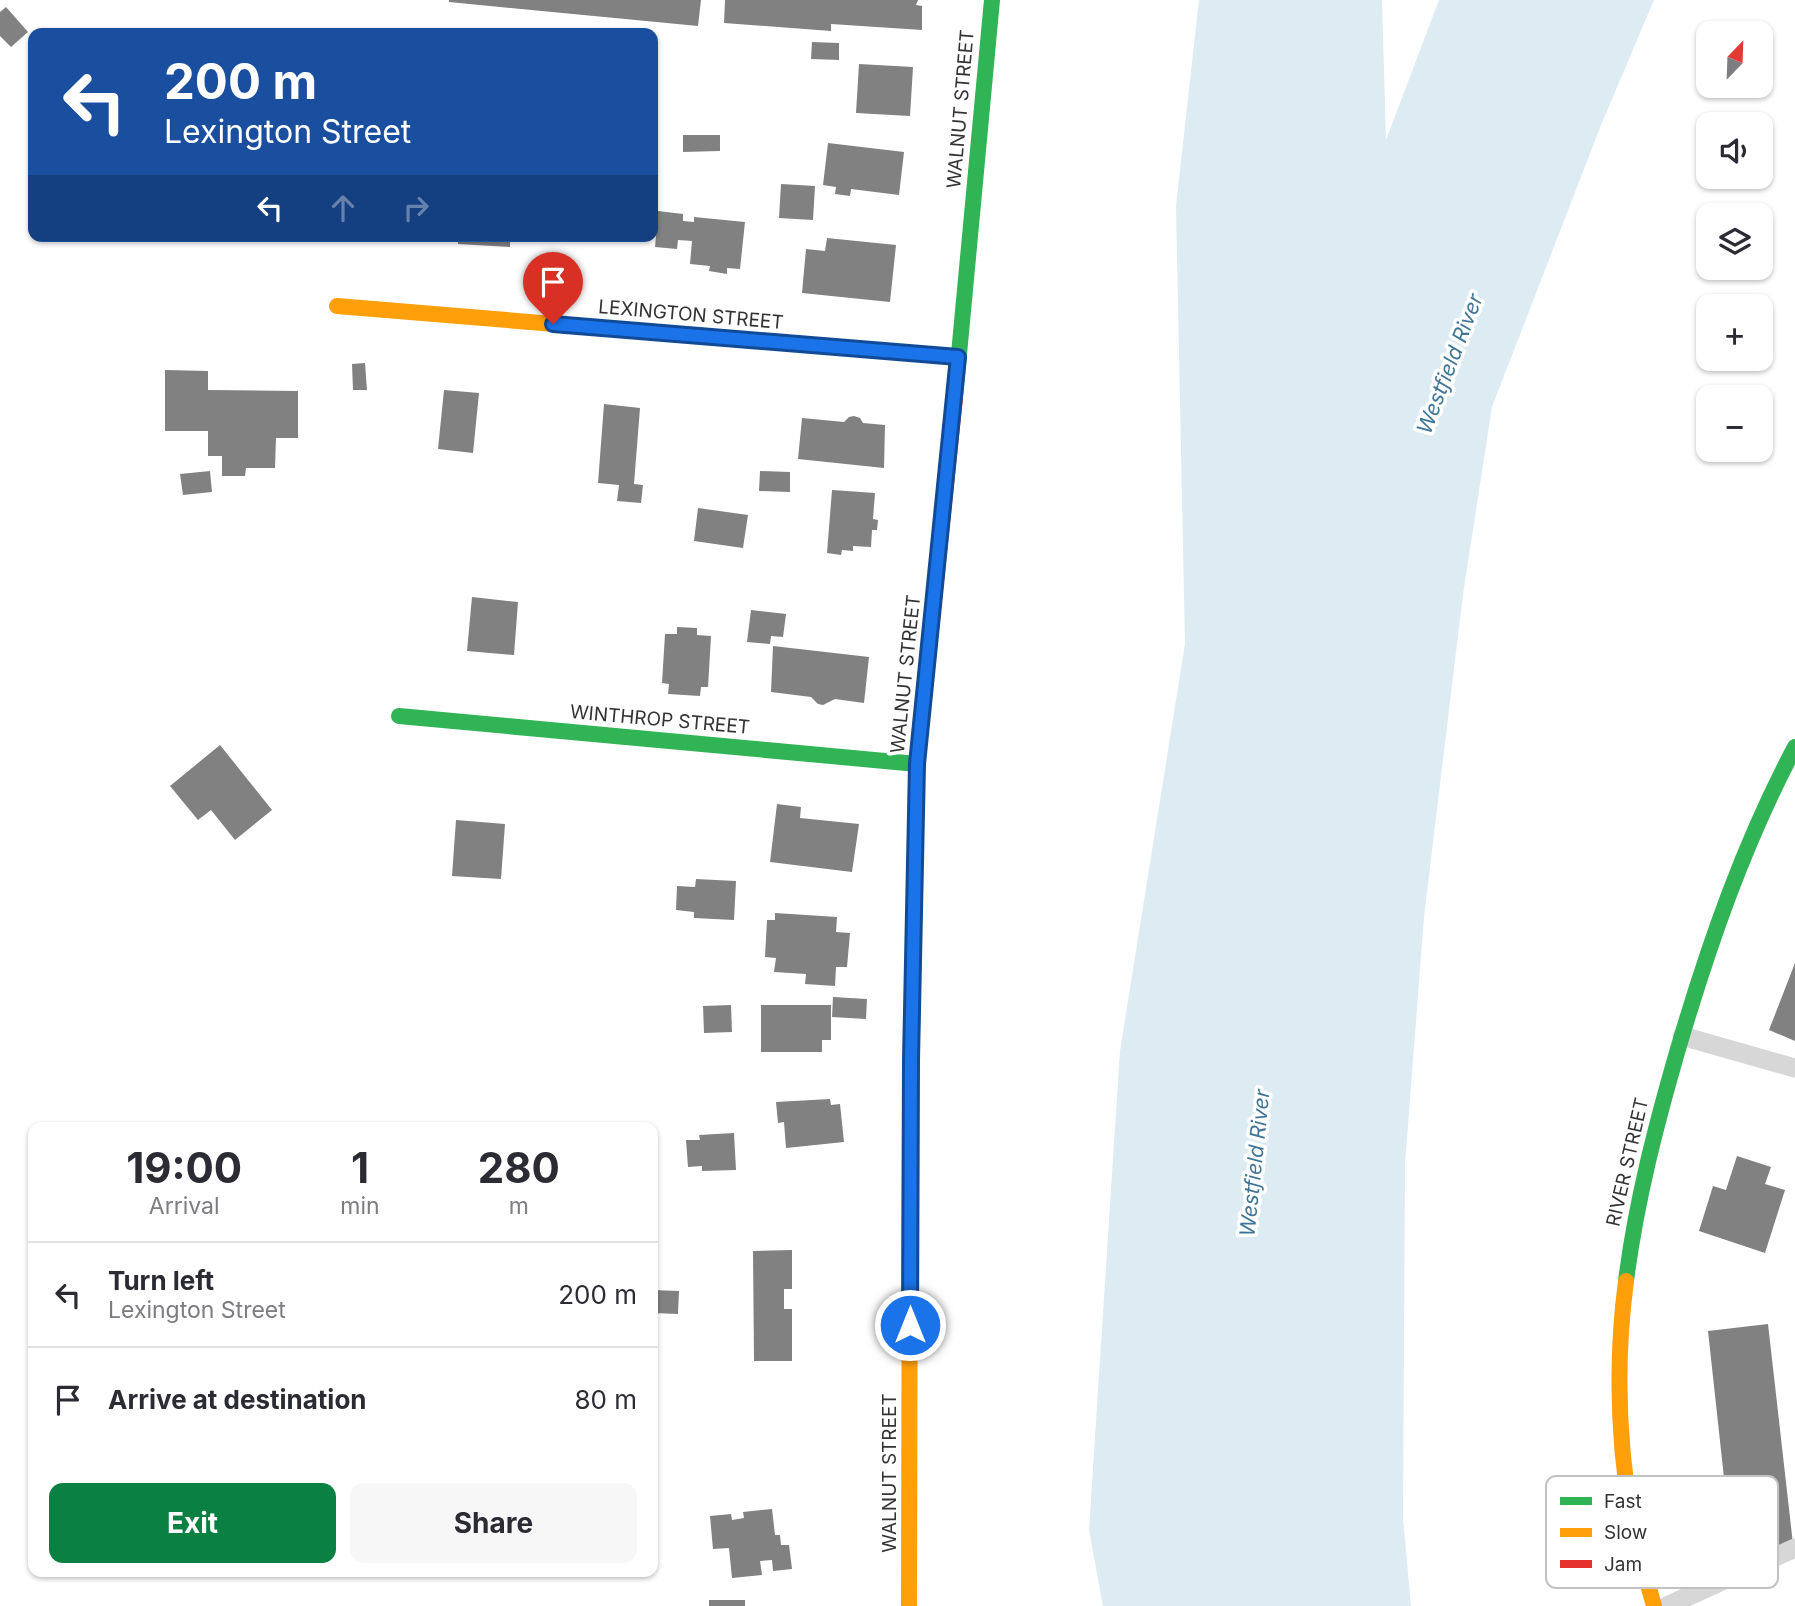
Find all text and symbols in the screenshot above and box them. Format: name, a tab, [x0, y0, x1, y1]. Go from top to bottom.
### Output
north arrow	[1696, 21, 1773, 98]
map controls	[1696, 21, 1773, 462]
street label: WALNUT STREET	[942, 29, 979, 189]
text: 200 m	[164, 52, 317, 111]
icon: left	[49, 56, 140, 147]
text: Lexington Street	[164, 112, 411, 151]
button: sound	[1696, 112, 1773, 189]
icon: left	[251, 189, 289, 227]
icon: ahead	[324, 189, 362, 227]
icon: right	[397, 189, 435, 227]
button: layers	[1696, 203, 1773, 280]
pin	[523, 252, 583, 324]
icon: arrive	[534, 263, 572, 301]
water label: Westfield River	[1411, 289, 1488, 437]
button: +	[1696, 294, 1773, 371]
street label: LEXINGTON STREET	[597, 295, 785, 334]
button: −	[1696, 385, 1773, 462]
street label: WALNUT STREET	[886, 594, 925, 754]
street label: WINTHROP STREET	[569, 700, 751, 739]
water label: Westfield River	[1234, 1087, 1275, 1238]
street label: RIVER STREET	[1602, 1096, 1653, 1229]
text: 19:00	[126, 1142, 242, 1193]
text: 1	[351, 1142, 369, 1193]
text: 280	[478, 1142, 560, 1193]
text: Arrival	[149, 1192, 220, 1220]
text: min	[340, 1192, 380, 1220]
text: m	[509, 1192, 529, 1220]
text: Turn left	[108, 1265, 214, 1296]
icon: left	[49, 1276, 87, 1314]
text: 200 m	[558, 1279, 637, 1310]
position arrow	[873, 1288, 947, 1362]
text: Lexington Street	[108, 1296, 286, 1324]
icon: arrive	[49, 1381, 87, 1419]
text: Arrive at destination	[108, 1384, 367, 1415]
text: 80 m	[574, 1384, 637, 1415]
street label: WALNUT STREET	[878, 1393, 901, 1553]
legend	[1546, 1476, 1778, 1588]
button: Exit	[49, 1483, 336, 1563]
button: Share	[350, 1483, 637, 1563]
text: Fast	[1604, 1490, 1642, 1513]
text: Slow	[1604, 1521, 1647, 1544]
text: Jam	[1604, 1553, 1642, 1576]

